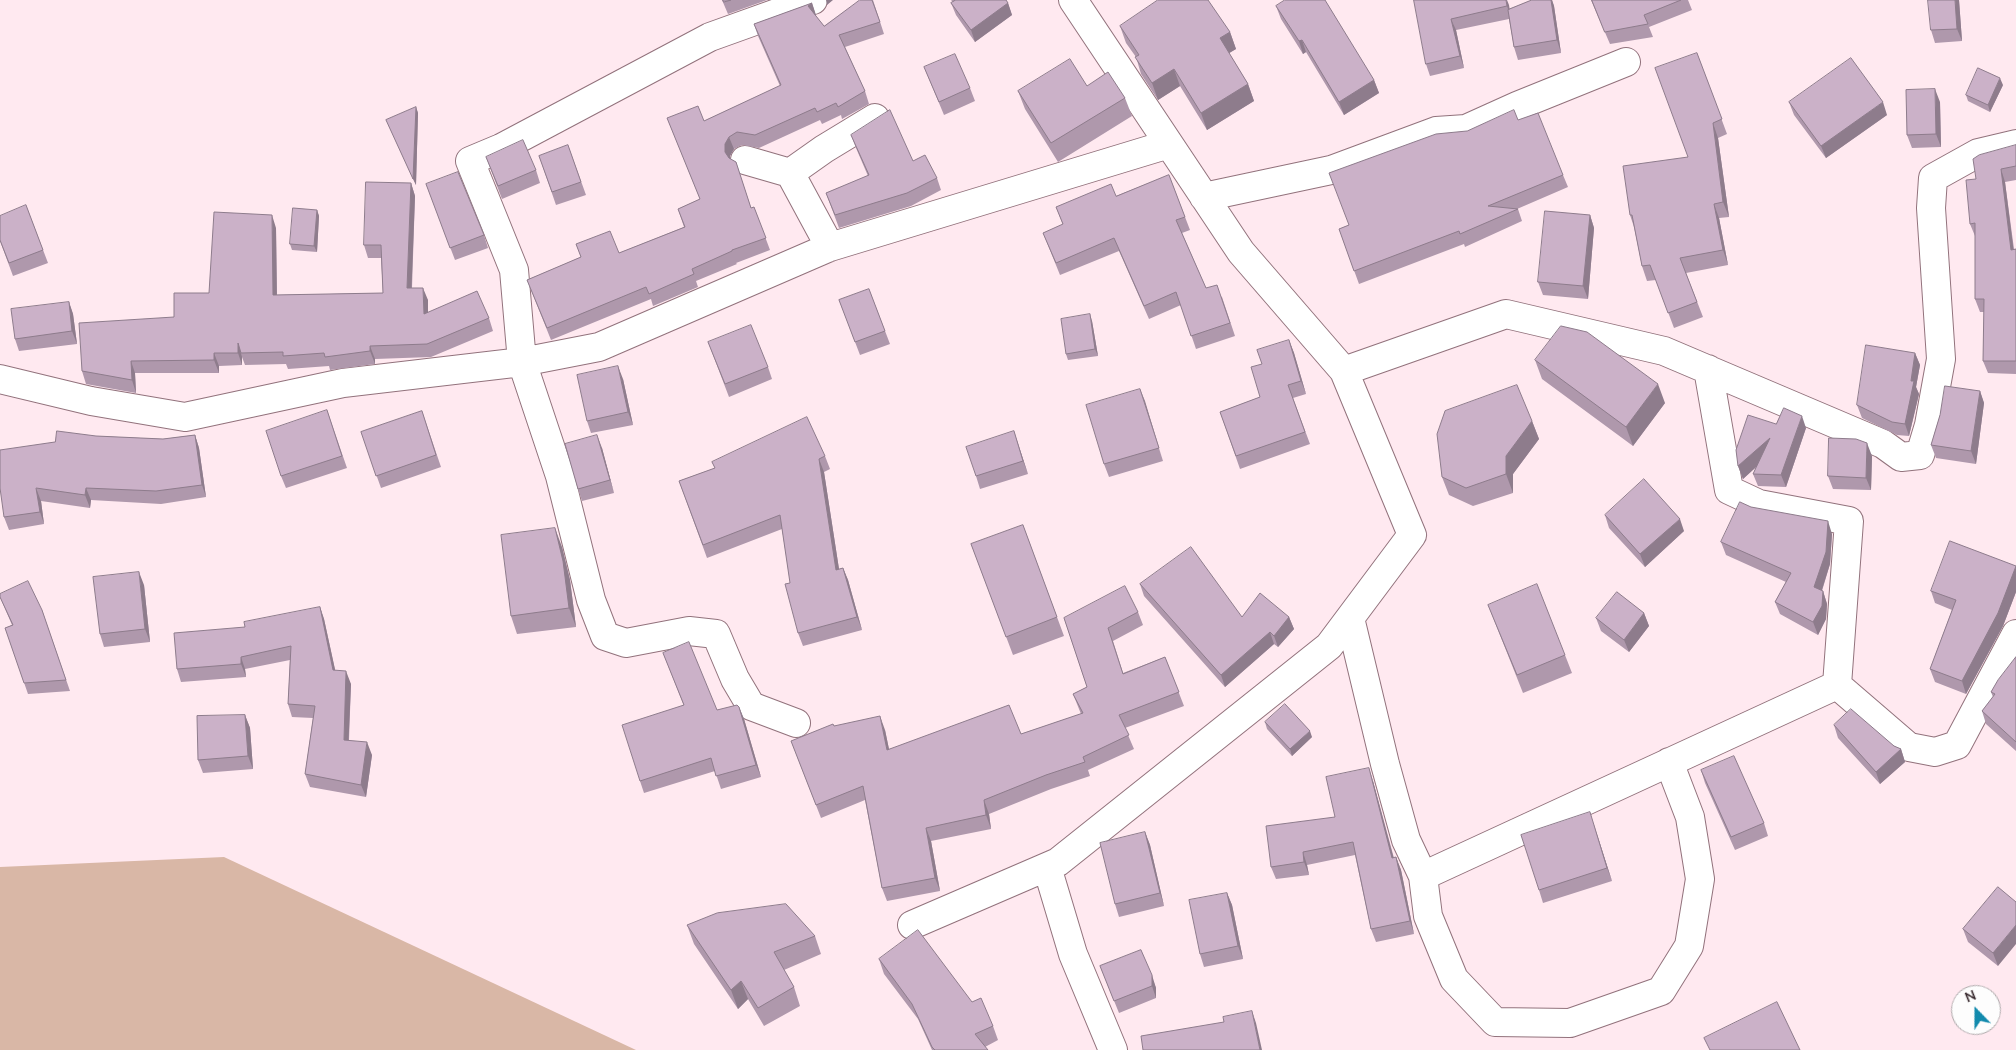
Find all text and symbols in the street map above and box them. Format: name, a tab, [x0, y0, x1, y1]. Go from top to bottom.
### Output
north arrow	[1951, 985, 2001, 1035]
text: N	[1962, 986, 1979, 1007]

